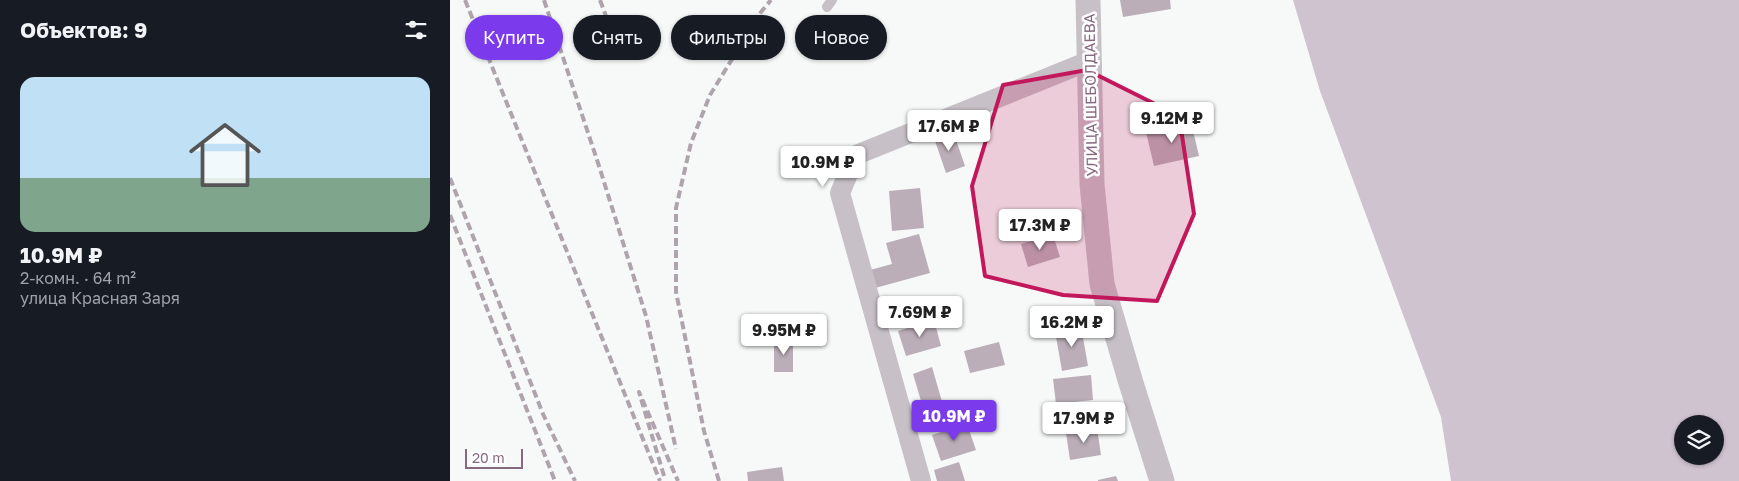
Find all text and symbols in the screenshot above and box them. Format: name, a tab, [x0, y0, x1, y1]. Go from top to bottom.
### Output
street label: УЛИЦА ШЕБОЛДАЕВА	[1080, 13, 1100, 177]
chip: Купить	[465, 15, 563, 60]
chip: Снять	[573, 15, 661, 60]
chip: Фильтры	[671, 15, 785, 60]
chip: Новое	[795, 15, 887, 60]
icon: filters	[402, 16, 430, 44]
text: Объектов: 9	[20, 17, 147, 43]
pin: 9.12M ₽	[1126, 102, 1218, 144]
text: 9.12M ₽	[1141, 108, 1203, 128]
icon: home	[180, 110, 270, 200]
pin: 17.6M ₽	[903, 110, 995, 152]
text: 17.6M ₽	[918, 116, 980, 136]
pin: 10.9M ₽	[777, 146, 869, 188]
text: 10.9M ₽	[792, 152, 854, 172]
pin: 17.3M ₽	[994, 208, 1086, 251]
text: 17.3M ₽	[1010, 215, 1070, 235]
text: 10.9M ₽	[20, 242, 103, 268]
text: 2-комн. · 64 m²	[20, 268, 136, 288]
text: улица Красная Заря	[20, 288, 180, 308]
pin: 7.69M ₽	[874, 296, 966, 338]
text: 7.69M ₽	[888, 302, 952, 322]
pin: 16.2M ₽	[1026, 306, 1118, 348]
text: 16.2M ₽	[1041, 312, 1103, 332]
pin: 9.95M ₽	[738, 314, 830, 356]
text: 9.95M ₽	[752, 320, 816, 340]
pin: 10.9M ₽	[908, 400, 1000, 442]
pin: 17.9M ₽	[1038, 402, 1130, 444]
text: 10.9M ₽	[923, 406, 985, 426]
text: 17.9M ₽	[1053, 408, 1115, 428]
map controls	[1674, 415, 1724, 465]
button: layers	[1674, 415, 1724, 465]
scale bar	[465, 446, 522, 469]
text: 20 m	[472, 449, 505, 466]

